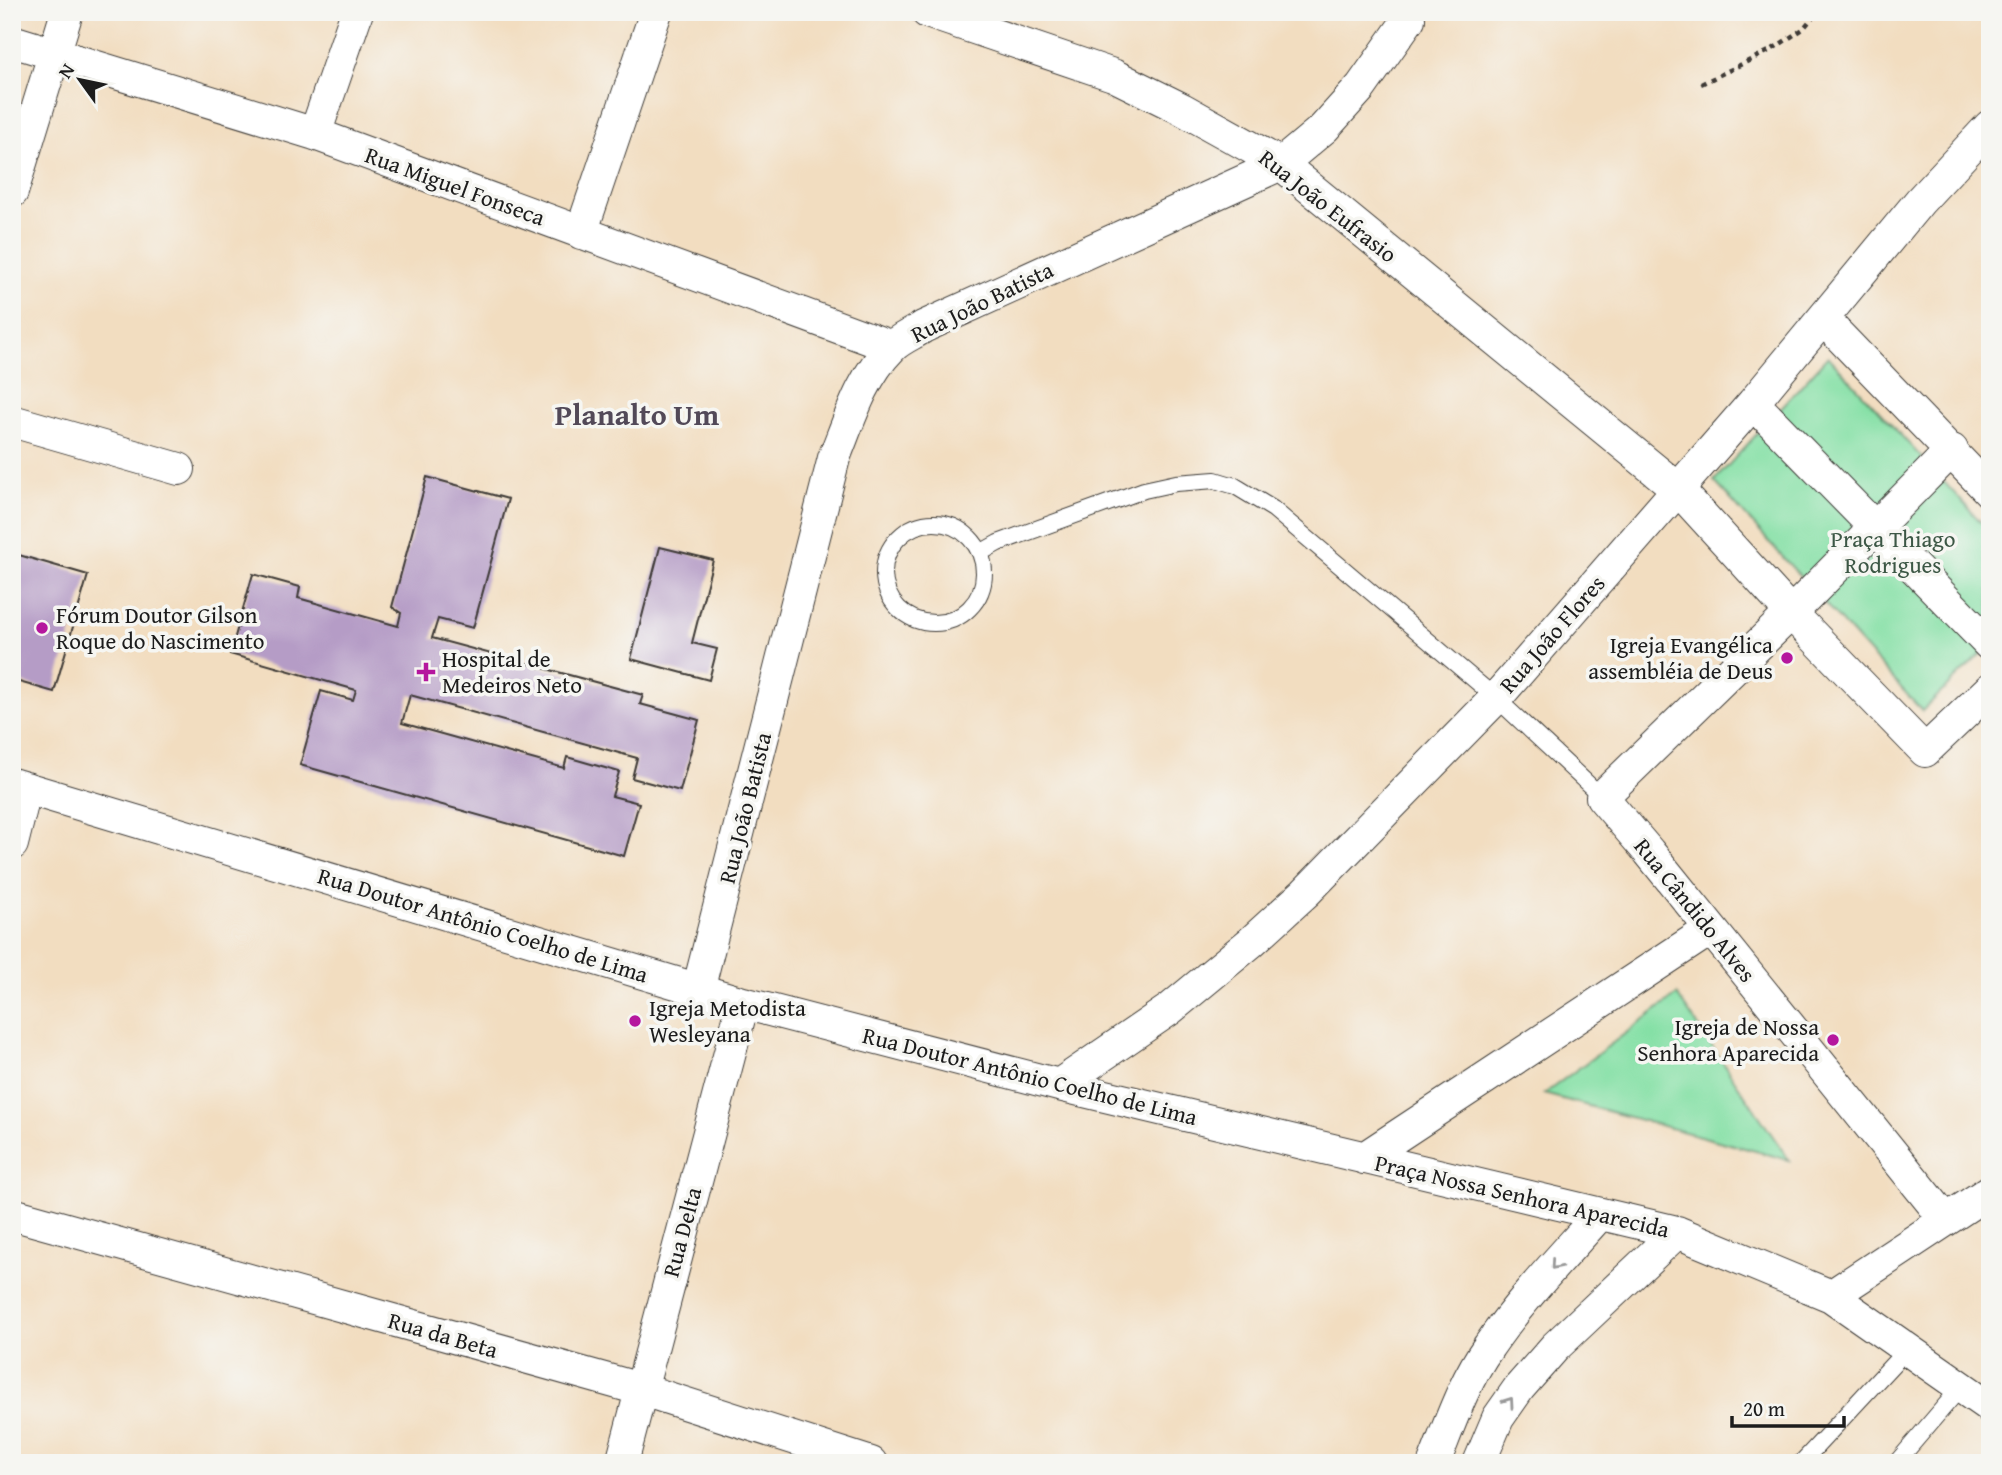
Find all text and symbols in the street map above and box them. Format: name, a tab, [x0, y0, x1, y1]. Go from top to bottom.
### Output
north arrow	[46, 46, 116, 116]
text: N	[51, 58, 81, 84]
street label: Rua Miguel Fonseca	[361, 138, 550, 233]
street label: Rua João Eufrasio	[1252, 141, 1404, 270]
street label: Rua João Batista	[905, 253, 1059, 350]
district label: Planalto Um	[555, 392, 719, 436]
park label: Praça Thiago Rodrigues	[1831, 522, 1955, 581]
street label: Rua João Flores	[1491, 567, 1612, 700]
place label: Fórum Doutor Gilson Roque do Nascimento	[56, 598, 265, 657]
marker: Fórum Doutor Gilson Roque do Nascimento	[34, 620, 50, 636]
place label: Igreja Evangélica assembléia de Deus	[1588, 628, 1773, 687]
place label: Hospital de Medeiros Neto	[442, 642, 582, 701]
marker: Igreja Evangélica assembléia de Deus	[1779, 650, 1795, 666]
marker: Hospital de Medeiros Neto	[416, 662, 436, 682]
street label: Rua João Batista	[710, 729, 779, 887]
street label: Rua Cândido Alves	[1627, 831, 1764, 989]
street label: Rua Doutor Antônio Coelho de Lima	[314, 858, 652, 991]
place label: Igreja Metodista Wesleyana	[649, 991, 806, 1050]
place label: Igreja de Nossa Senhora Aparecida	[1637, 1010, 1819, 1069]
marker: Igreja Metodista Wesleyana	[627, 1013, 643, 1029]
street label: Rua Doutor Antônio Coelho de Lima	[859, 1018, 1201, 1133]
marker: Igreja de Nossa Senhora Aparecida	[1825, 1032, 1841, 1048]
street label: Praça Nossa Senhora Aparecida	[1372, 1146, 1673, 1246]
street label: Rua Delta	[654, 1183, 709, 1280]
one-way arrow	[1551, 1257, 1563, 1270]
street label: Rua da Beta	[384, 1303, 502, 1366]
scale bar	[1732, 1384, 1844, 1428]
text: 20 m	[1743, 1393, 1785, 1424]
one-way arrow	[1501, 1397, 1513, 1410]

